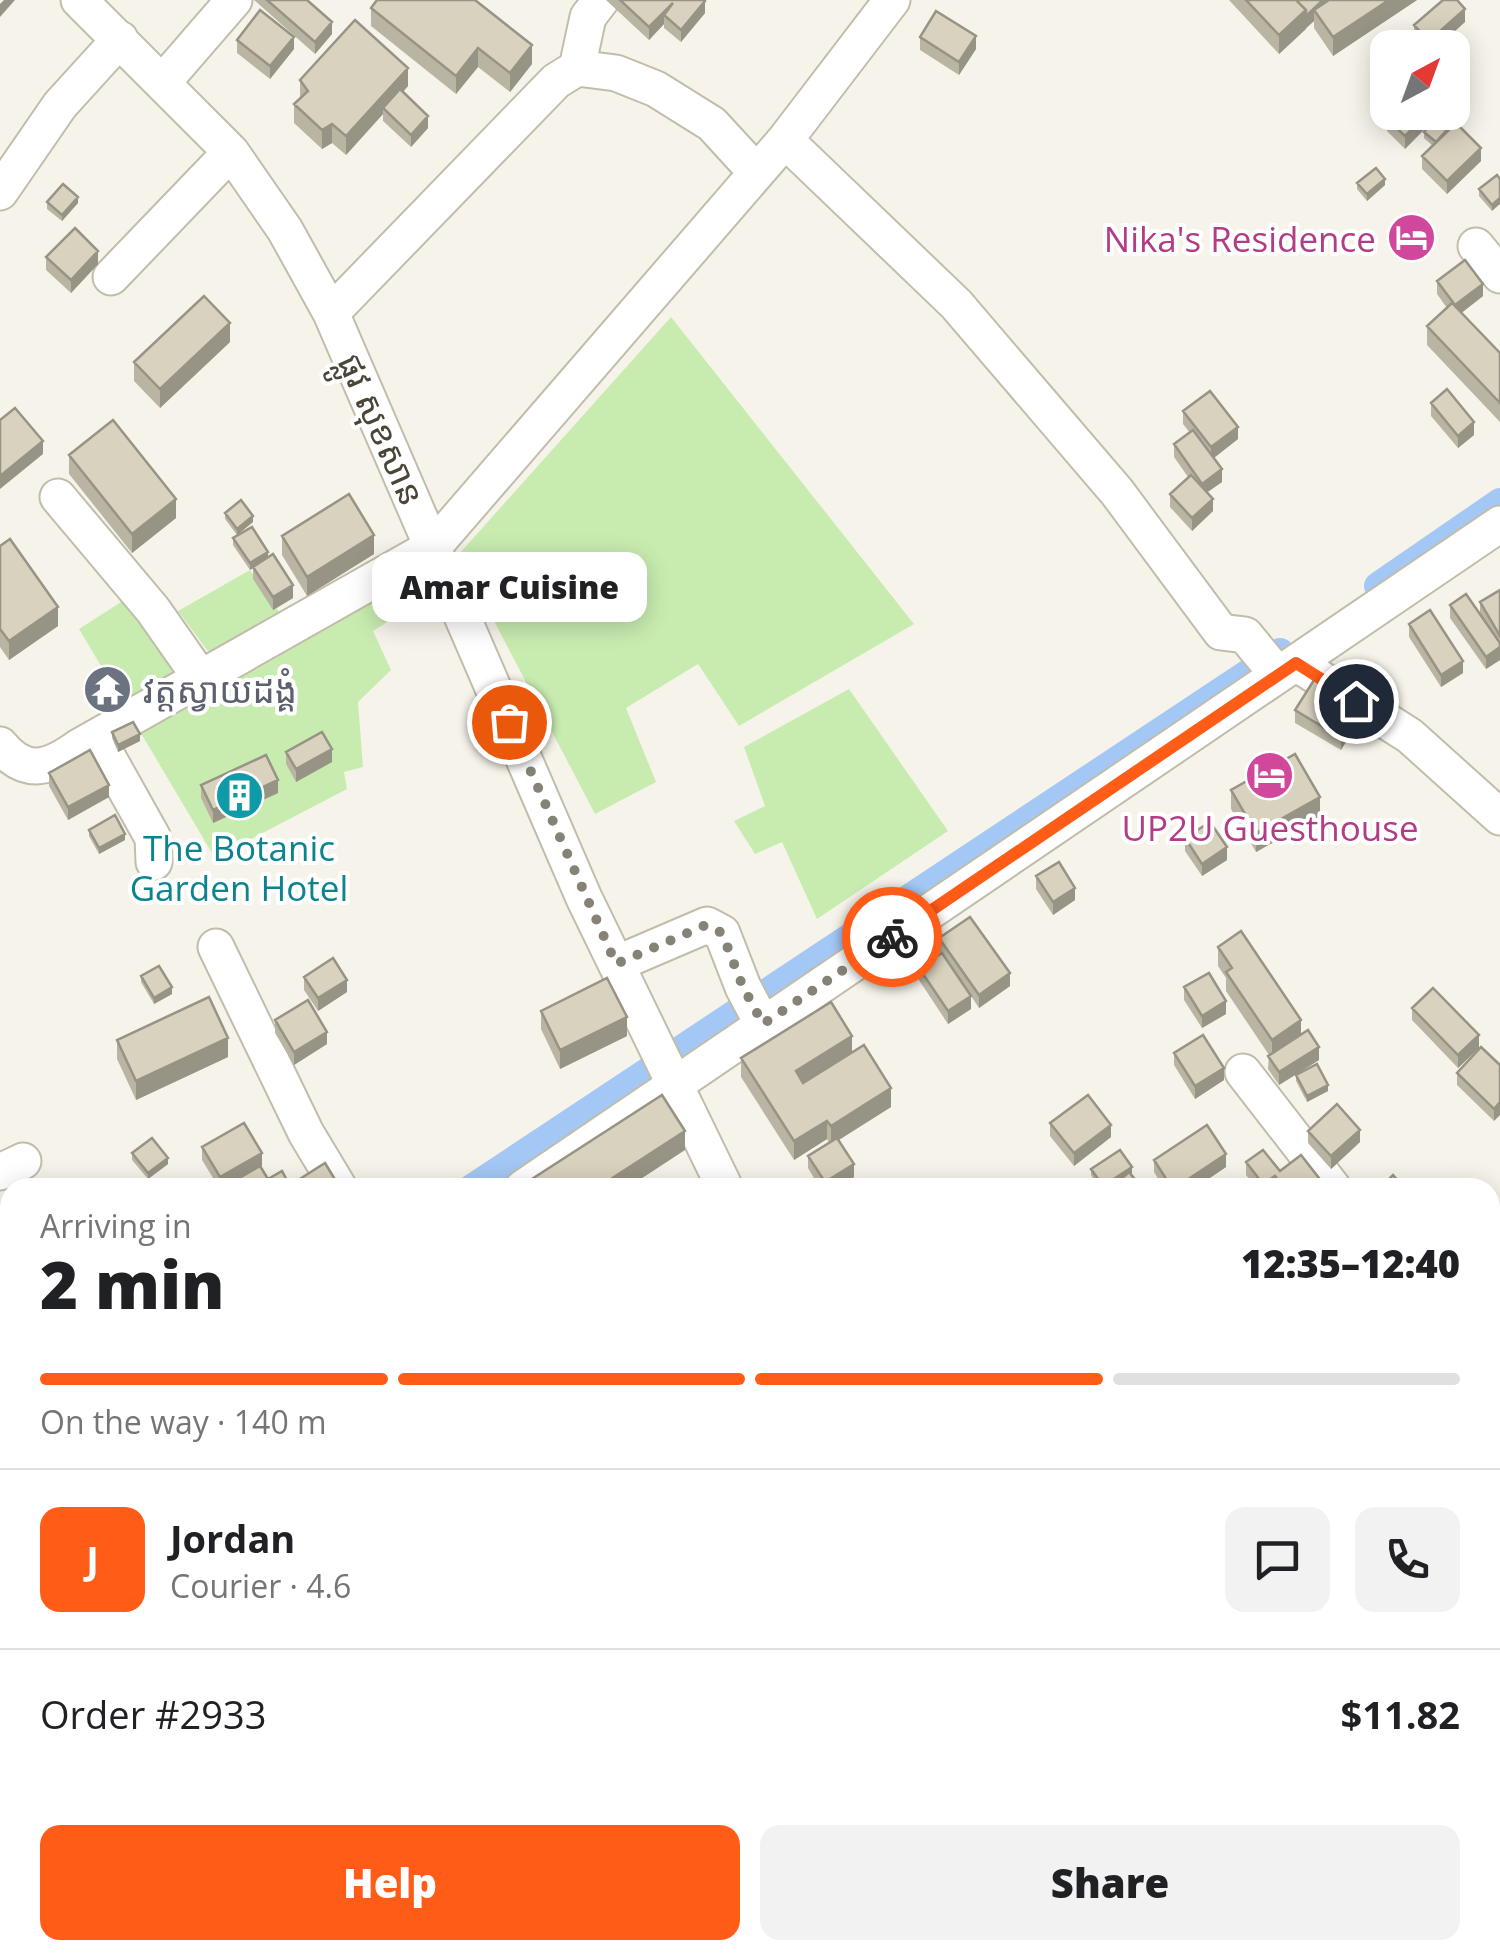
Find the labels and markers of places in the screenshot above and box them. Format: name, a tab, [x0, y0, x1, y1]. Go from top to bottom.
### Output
hotel icon: Nika's Residence	[1385, 212, 1437, 264]
place label: Nika's Residence	[1104, 215, 1376, 262]
callout: Amar Cuisine	[372, 552, 646, 622]
pin	[1314, 659, 1399, 744]
temple icon: វត្តស្វាយដង្គំ	[82, 663, 134, 715]
place label: វត្តស្វាយដង្គំ	[143, 666, 297, 713]
pin	[467, 680, 552, 765]
hotel icon: UP2U Guesthouse	[1244, 749, 1296, 801]
building icon: The Botanic Garden Hotel	[213, 769, 265, 821]
place label: UP2U Guesthouse	[1121, 804, 1419, 851]
place label: The Botanic Garden Hotel	[130, 824, 348, 911]

